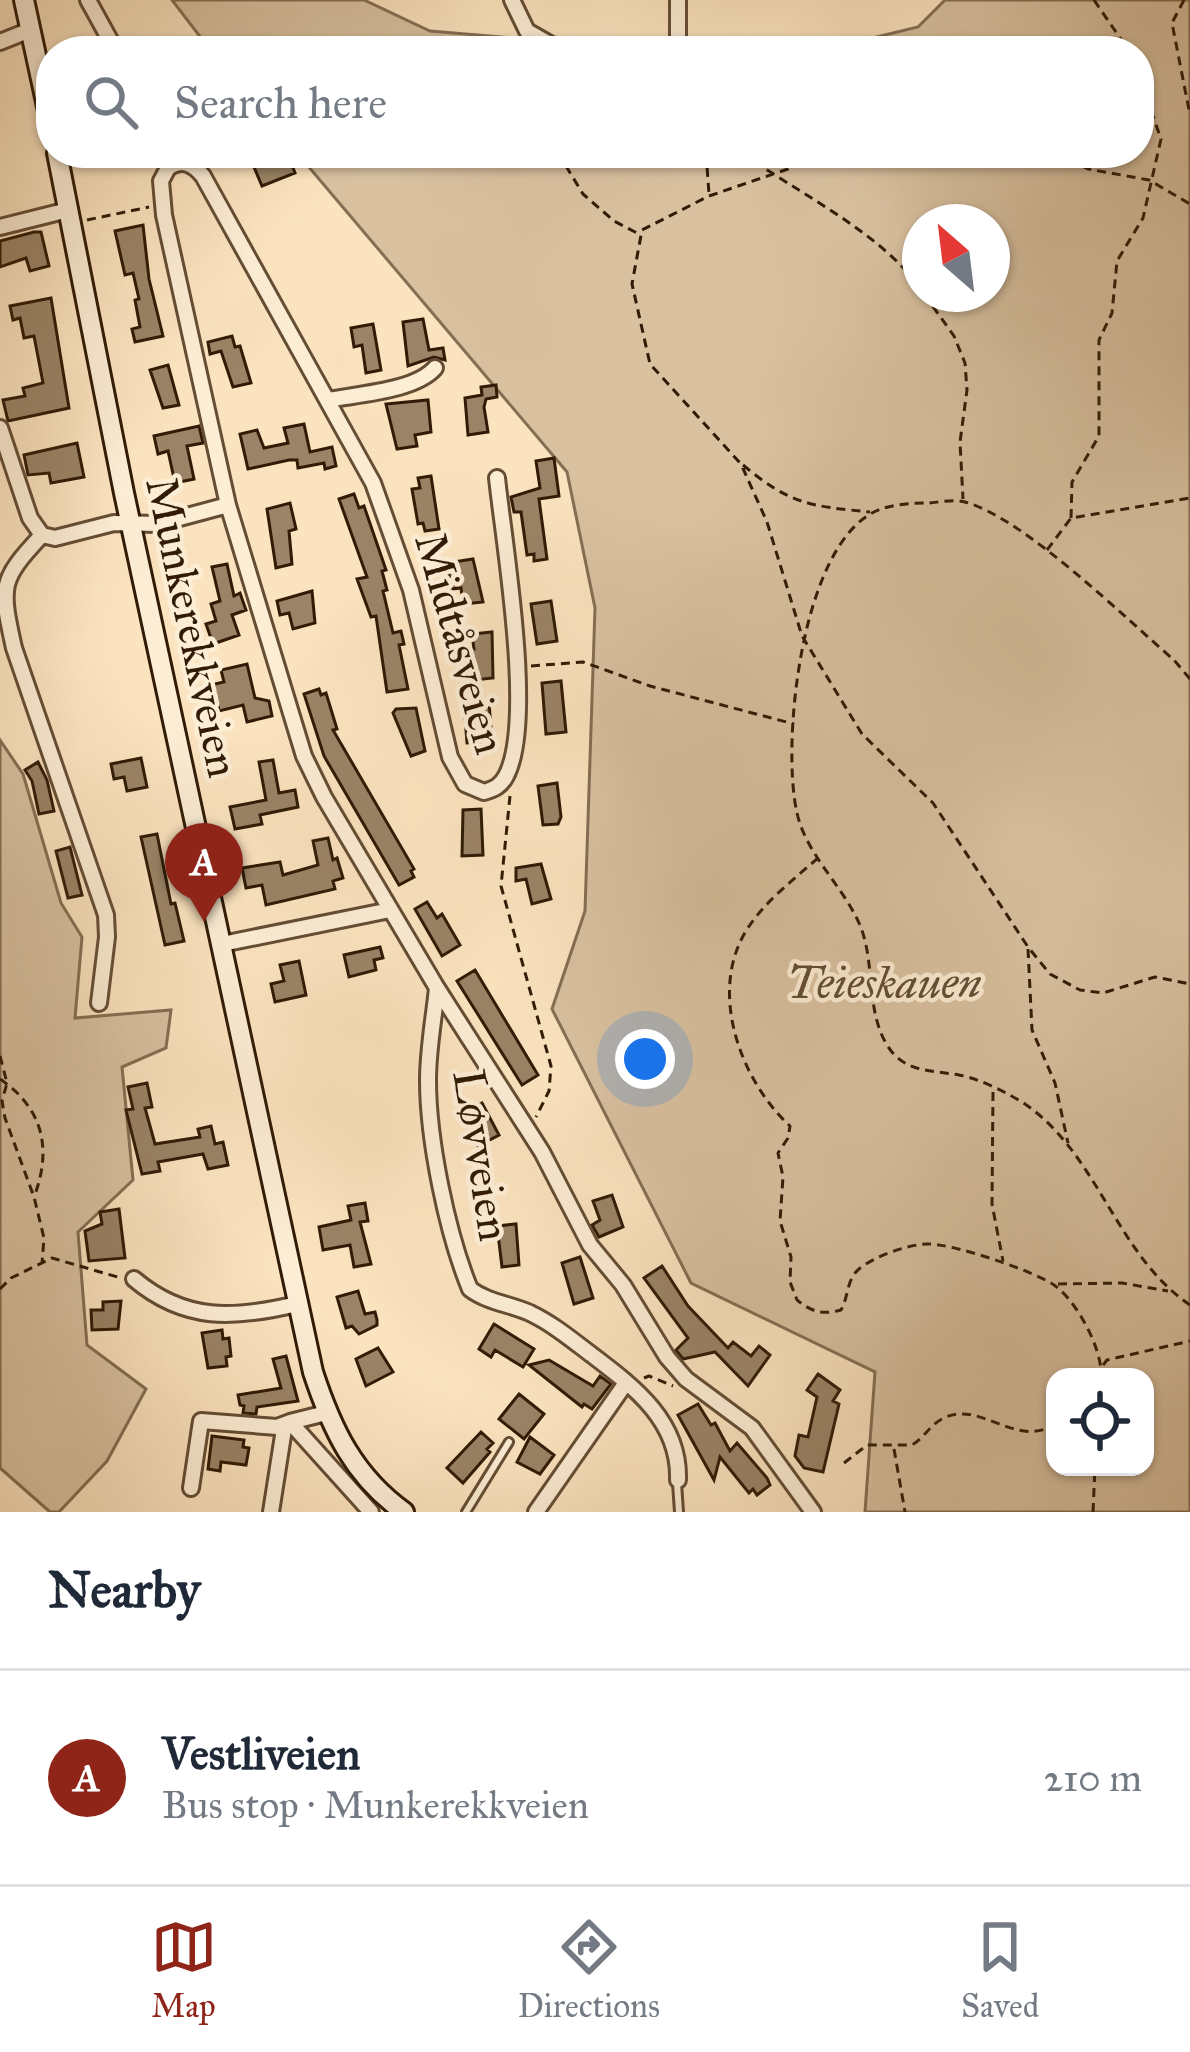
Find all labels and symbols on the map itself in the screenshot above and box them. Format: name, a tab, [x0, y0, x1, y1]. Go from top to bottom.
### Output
north arrow	[902, 204, 1010, 312]
street label: Munkerekkveien	[134, 472, 252, 782]
street label: Midtåsveien	[403, 526, 519, 760]
pin: A	[165, 823, 243, 922]
park label: Teieskauen	[786, 955, 982, 1010]
your location	[615, 1029, 675, 1089]
street label: Løvveien	[441, 1065, 523, 1245]

